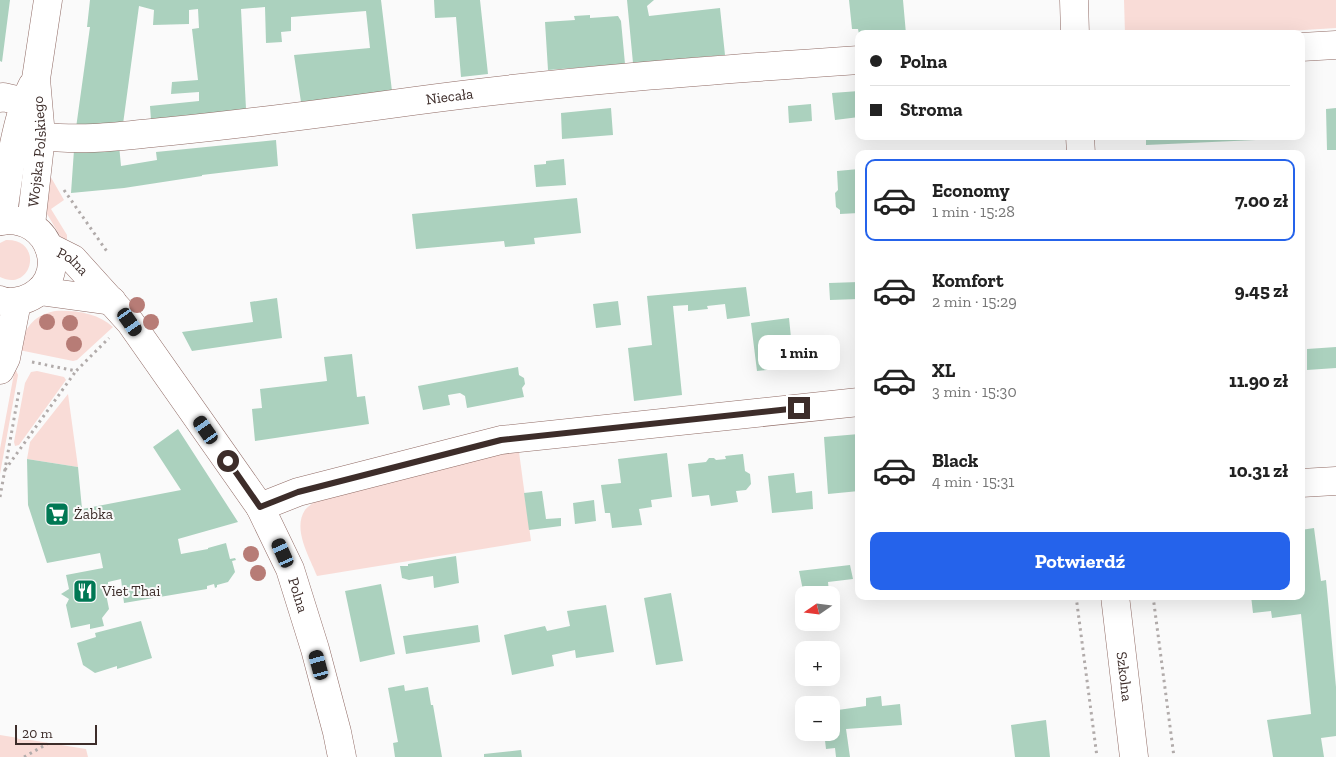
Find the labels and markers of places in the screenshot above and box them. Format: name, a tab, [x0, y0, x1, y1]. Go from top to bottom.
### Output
supermarket icon: Żabka	[44, 501, 70, 527]
place label: Żabka	[74, 505, 113, 523]
restaurant icon: Viet Thai	[72, 578, 98, 604]
place label: Viet Thai	[101, 582, 161, 600]

